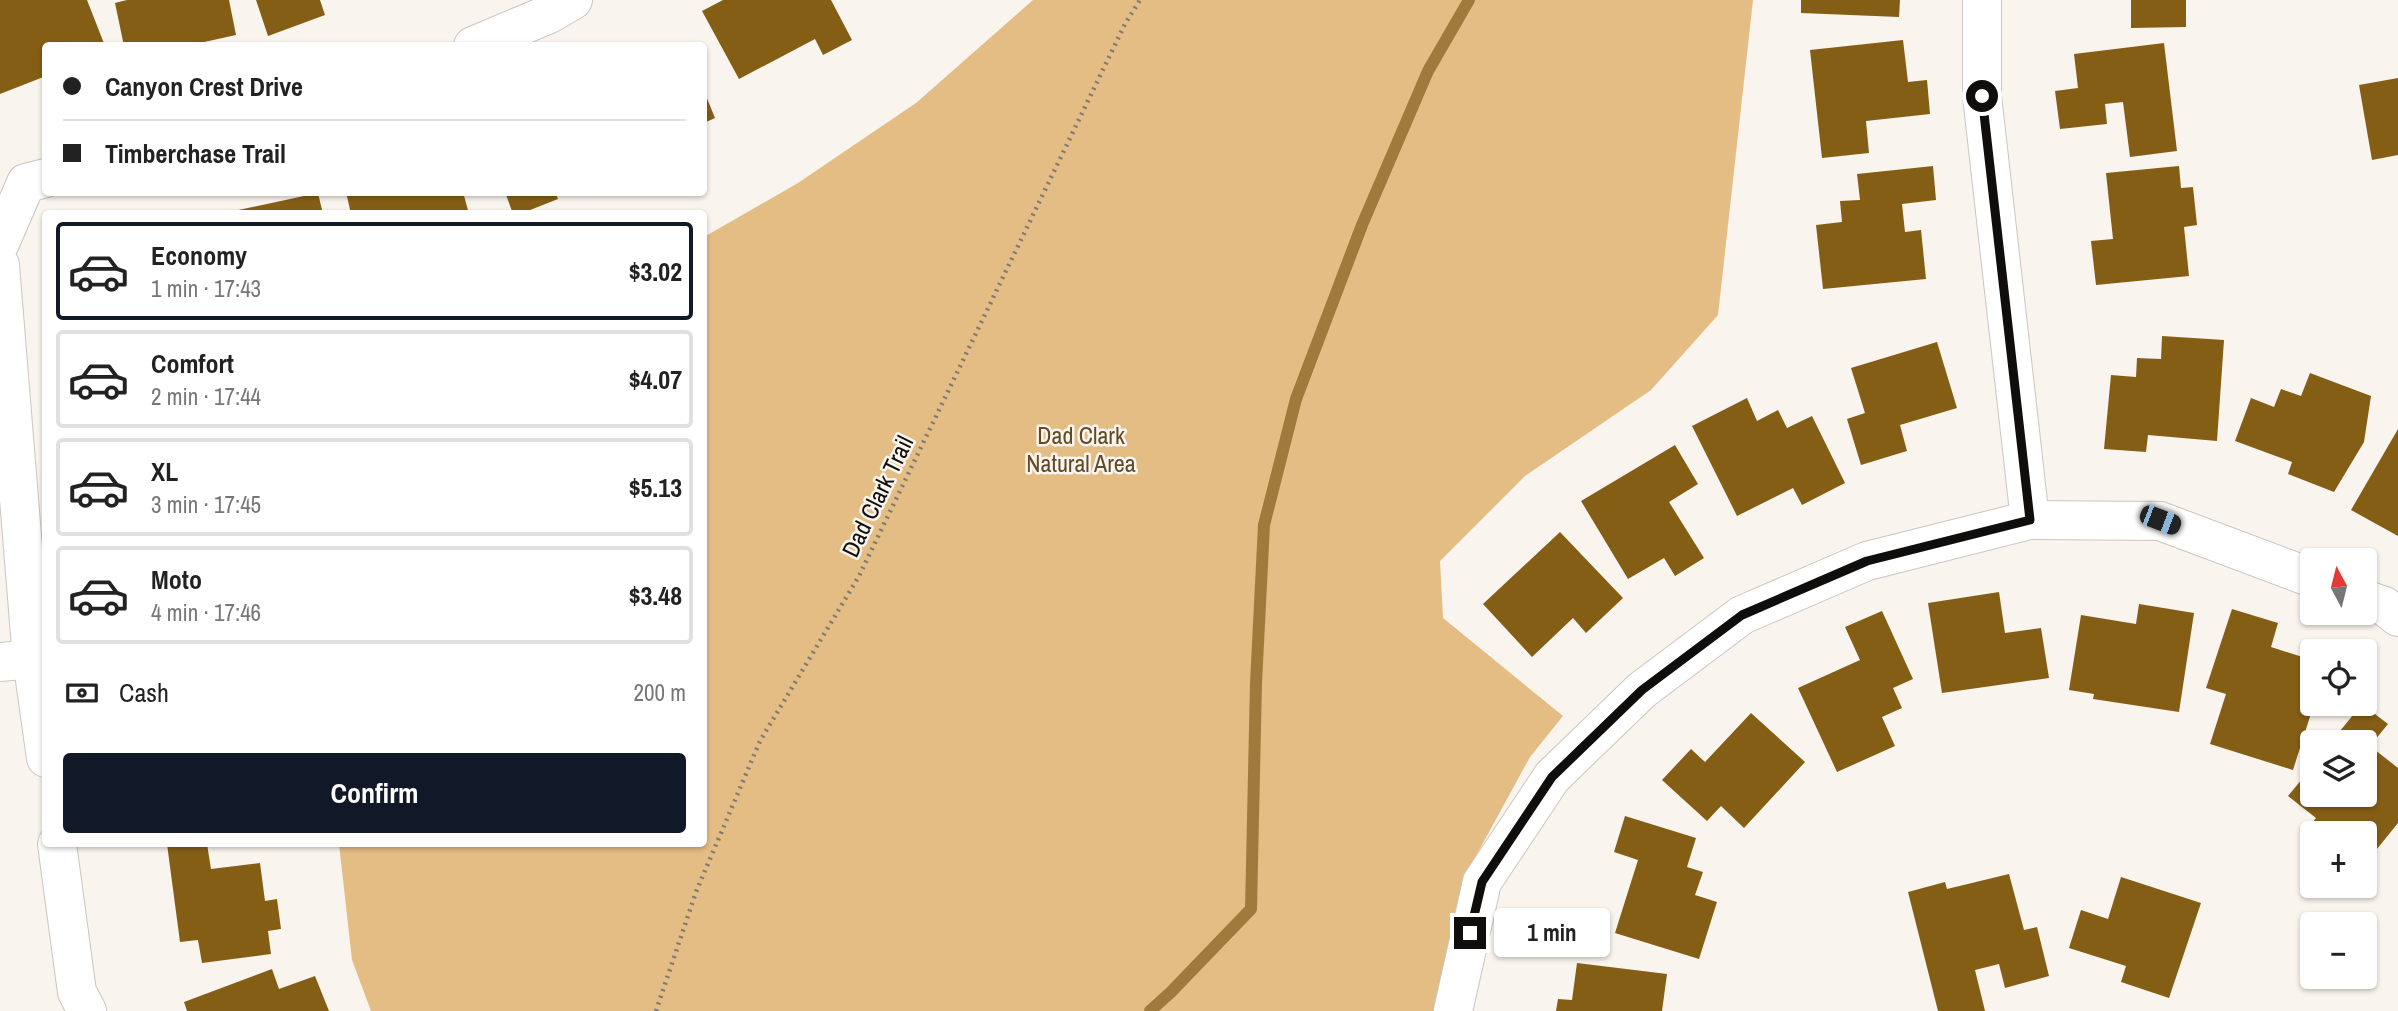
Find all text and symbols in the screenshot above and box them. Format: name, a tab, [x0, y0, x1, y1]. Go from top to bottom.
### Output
text: Canyon Crest Drive	[105, 69, 303, 104]
route start	[1966, 80, 1998, 112]
text: Timberchase Trail	[105, 136, 286, 171]
text: Economy	[151, 238, 247, 273]
icon: car	[67, 240, 130, 303]
text: $3.02	[629, 254, 682, 289]
text: 1 min · 17:43	[151, 273, 261, 304]
text: Comfort	[151, 346, 234, 381]
icon: car	[67, 348, 130, 411]
text: $4.07	[629, 362, 682, 397]
text: 2 min · 17:44	[151, 381, 261, 412]
park label: Dad Clark Natural Area	[1026, 419, 1136, 479]
street label: Dad Clark Trail	[834, 430, 920, 562]
text: XL	[151, 454, 178, 489]
icon: car	[67, 456, 130, 519]
text: $5.13	[629, 470, 682, 505]
text: 3 min · 17:45	[151, 489, 261, 520]
car	[2137, 503, 2184, 537]
north arrow	[2300, 548, 2376, 625]
map controls	[2300, 548, 2377, 989]
text: Moto	[151, 562, 202, 597]
icon: car	[67, 564, 130, 627]
text: $3.48	[629, 578, 682, 613]
text: 4 min · 17:46	[151, 597, 261, 628]
button: locate	[2300, 639, 2377, 716]
icon: cash	[63, 674, 101, 712]
text: Cash	[119, 675, 169, 710]
text: 200 m	[634, 677, 686, 708]
button: layers	[2300, 730, 2377, 807]
button: Confirm	[63, 753, 686, 833]
button: +	[2300, 821, 2377, 898]
callout: 1 min	[1494, 908, 1610, 958]
button: −	[2300, 912, 2377, 989]
route end	[1454, 917, 1486, 949]
text: 1 min	[1527, 917, 1577, 948]

